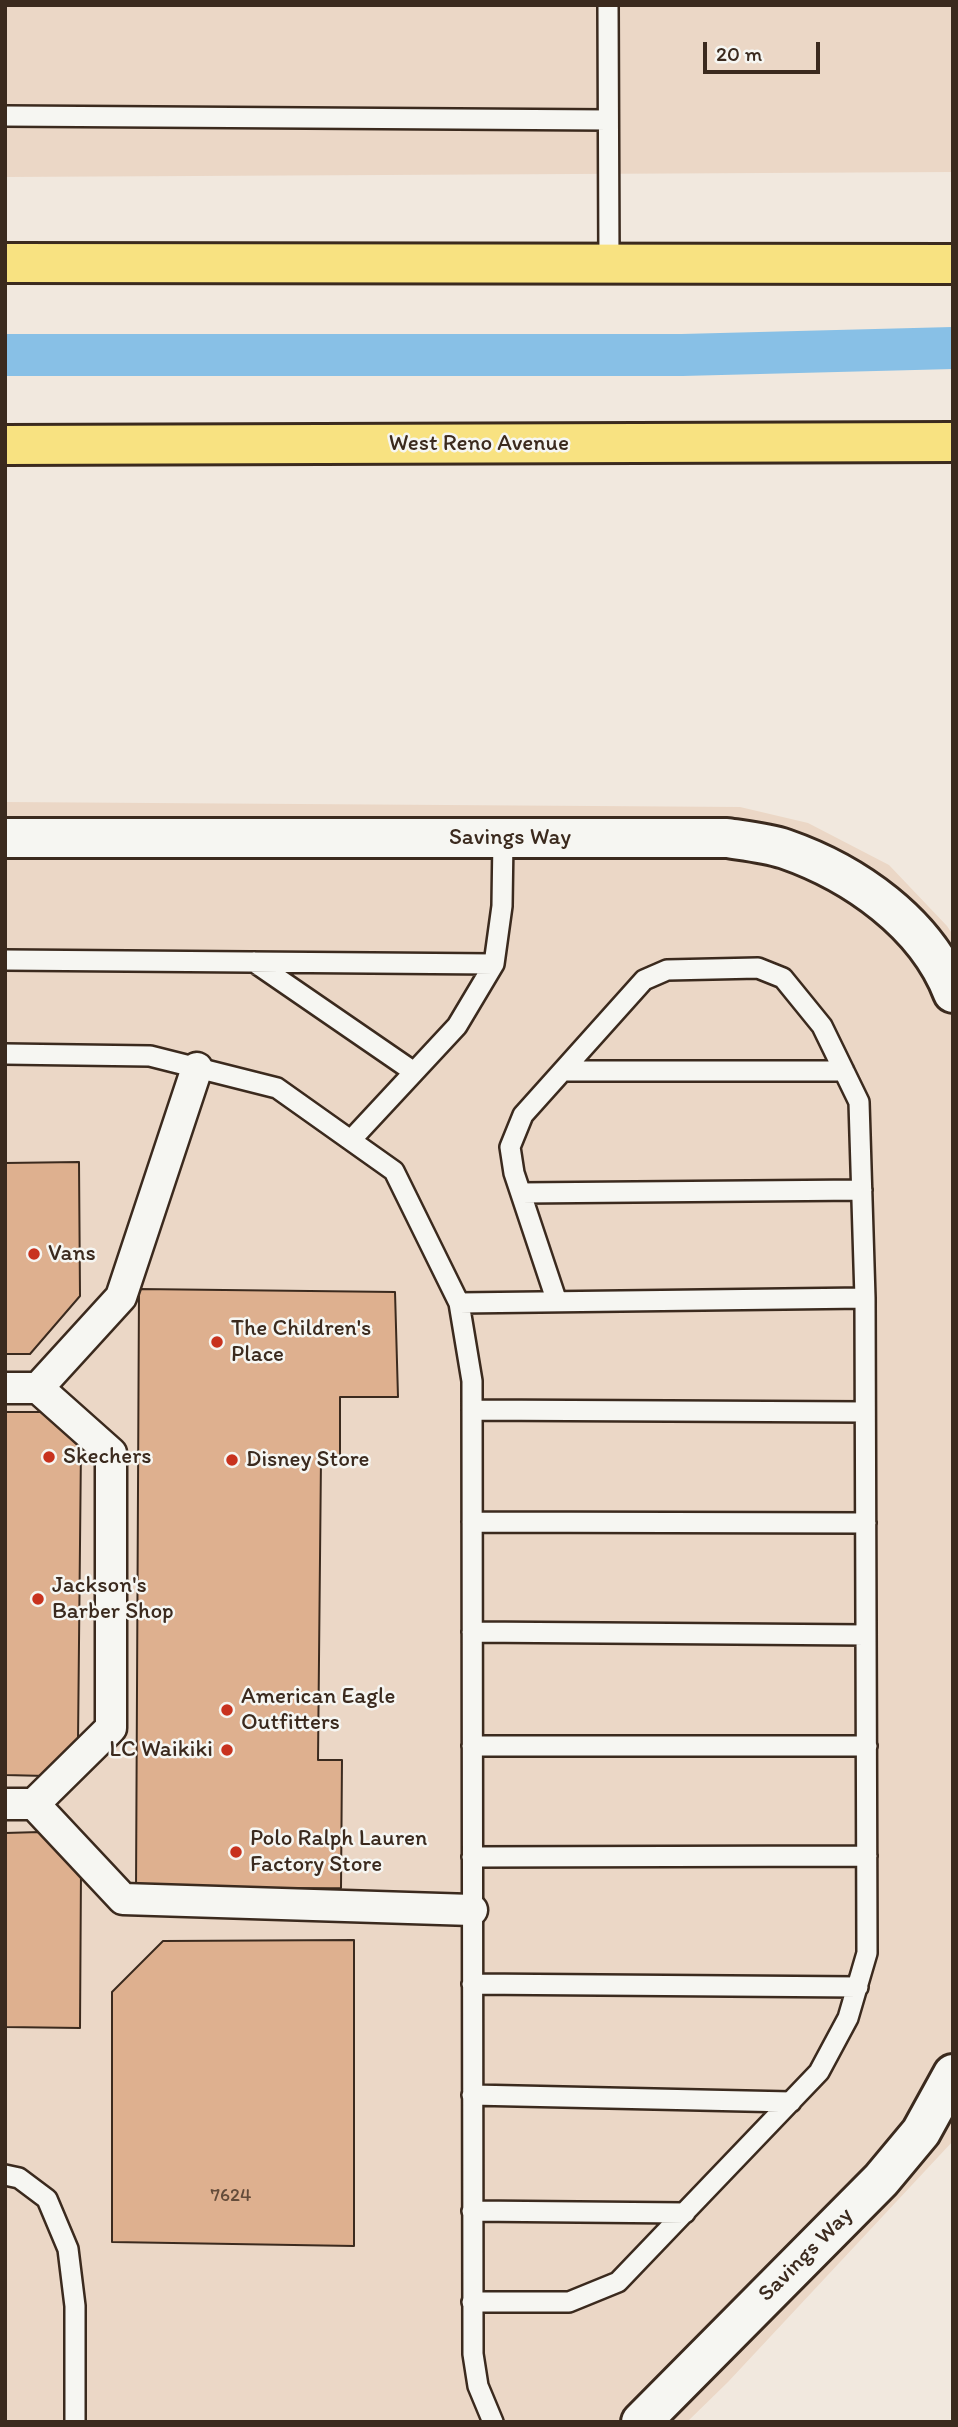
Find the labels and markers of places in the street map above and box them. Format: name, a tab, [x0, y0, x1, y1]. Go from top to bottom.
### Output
place label: Vans	[48, 1240, 96, 1268]
marker: Vans	[26, 1246, 42, 1262]
place label: The Children's Place	[231, 1315, 371, 1369]
marker: The Children's Place	[209, 1334, 225, 1350]
place label: Skechers	[63, 1443, 152, 1471]
place label: Disney Store	[246, 1446, 370, 1474]
marker: Skechers	[41, 1449, 57, 1465]
marker: Disney Store	[224, 1452, 240, 1468]
place label: Jackson's Barber Shop	[52, 1572, 174, 1626]
marker: Jackson's Barber Shop	[30, 1591, 46, 1607]
place label: American Eagle Outfitters	[241, 1683, 395, 1737]
marker: American Eagle Outfitters	[219, 1702, 235, 1718]
place label: LC Waikiki	[109, 1736, 213, 1764]
marker: LC Waikiki	[219, 1742, 235, 1758]
place label: Polo Ralph Lauren Factory Store	[250, 1825, 427, 1879]
marker: Polo Ralph Lauren Factory Store	[228, 1844, 244, 1860]

